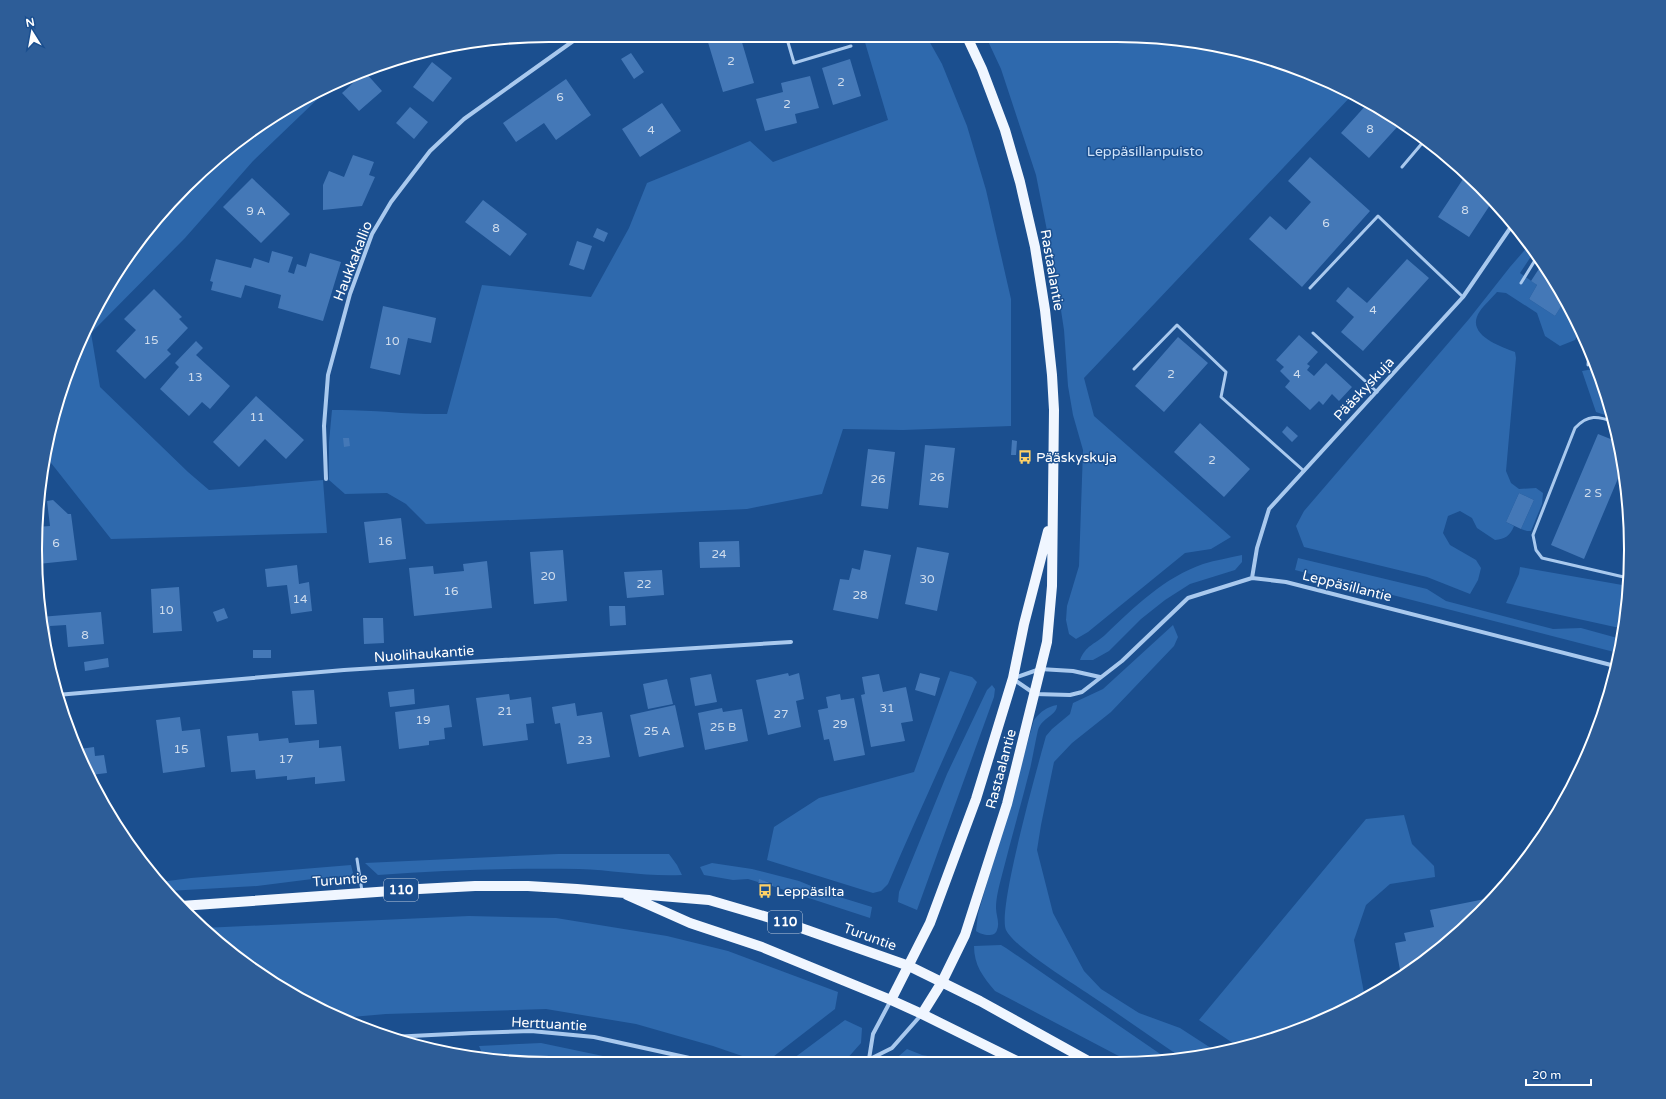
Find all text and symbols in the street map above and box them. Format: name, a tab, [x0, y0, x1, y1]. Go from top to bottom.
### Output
north arrow	[12, 12, 52, 52]
text: N	[25, 15, 36, 30]
house number: 2	[727, 54, 735, 68]
house number: 2	[837, 75, 845, 89]
house number: 6	[556, 90, 564, 104]
house number: 2	[783, 97, 791, 111]
house number: 8	[1366, 122, 1374, 136]
house number: 4	[647, 123, 655, 137]
park label: Leppäsillanpuisto	[1087, 143, 1203, 160]
house number: 8	[1461, 203, 1469, 217]
house number: 9 A	[246, 204, 266, 218]
house number: 6	[1322, 216, 1330, 230]
street label: Haukkakallio	[330, 219, 376, 303]
house number: 8	[492, 221, 500, 235]
street label: Rastaalantie	[1037, 228, 1068, 312]
house number: 4	[1369, 303, 1377, 317]
house number: 15	[143, 333, 159, 347]
house number: 10	[384, 334, 400, 348]
street label: Pääskyskuja	[1330, 354, 1398, 424]
house number: 2	[1167, 367, 1175, 381]
house number: 4	[1293, 367, 1301, 381]
house number: 13	[187, 370, 203, 384]
house number: 11	[249, 410, 265, 424]
bus stop icon: Pääskyskuja	[1017, 449, 1033, 465]
place label: Pääskyskuja	[1036, 449, 1117, 466]
house number: 2	[1208, 453, 1216, 467]
house number: 26	[929, 470, 945, 484]
house number: 26	[870, 472, 886, 486]
house number: 2 S	[1584, 486, 1602, 500]
house number: 16	[377, 534, 393, 548]
house number: 6	[52, 536, 60, 550]
house number: 24	[711, 547, 727, 561]
street label: Leppäsillantie	[1300, 567, 1394, 605]
house number: 20	[540, 569, 556, 583]
house number: 30	[919, 572, 935, 586]
house number: 22	[636, 577, 652, 591]
house number: 16	[443, 584, 459, 598]
house number: 28	[852, 588, 868, 602]
house number: 14	[292, 592, 308, 606]
house number: 10	[158, 603, 174, 617]
house number: 8	[81, 628, 89, 642]
street label: Nuolihaukantie	[373, 642, 475, 666]
house number: 31	[879, 701, 895, 715]
house number: 21	[497, 704, 513, 718]
house number: 27	[773, 707, 789, 721]
house number: 19	[415, 713, 431, 727]
house number: 29	[832, 717, 848, 731]
house number: 25 B	[710, 720, 736, 734]
house number: 25 A	[643, 724, 671, 738]
street label: Rastaalantie	[982, 727, 1020, 811]
house number: 23	[577, 733, 593, 747]
house number: 15	[173, 742, 189, 756]
house number: 17	[278, 752, 294, 766]
street label: Turuntie	[312, 870, 368, 890]
road number: 110	[384, 879, 418, 901]
bus stop icon: Leppäsilta	[757, 883, 773, 899]
place label: Leppäsilta	[776, 883, 844, 900]
road number: 110	[768, 911, 802, 933]
street label: Turuntie	[841, 920, 899, 954]
street label: Herttuantie	[511, 1014, 587, 1034]
scale bar	[1526, 1061, 1591, 1087]
text: 20 m	[1532, 1068, 1561, 1082]

